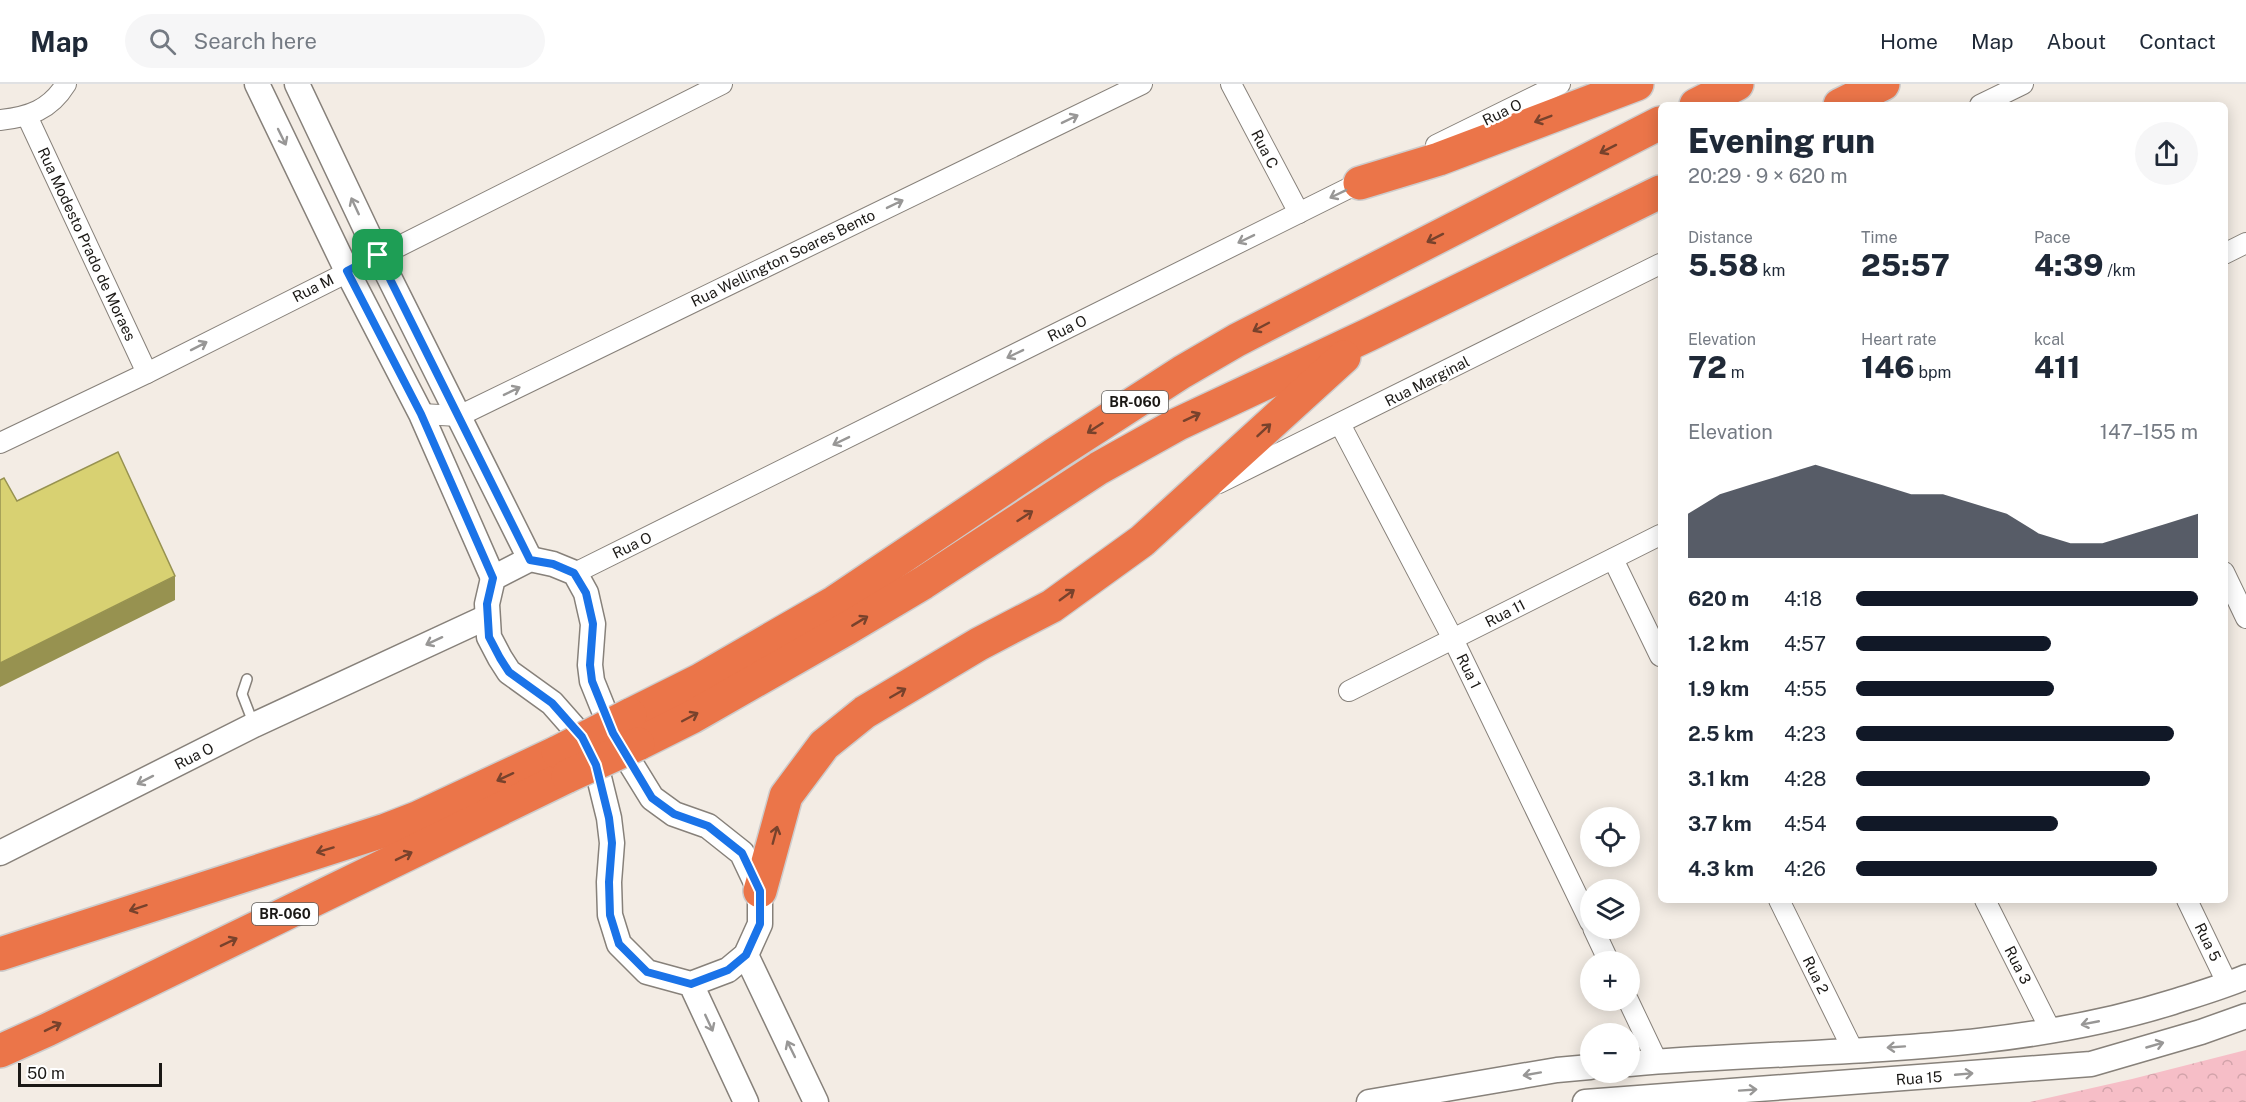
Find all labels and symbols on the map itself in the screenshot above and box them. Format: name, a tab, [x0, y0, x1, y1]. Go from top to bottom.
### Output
street label: Rua O	[1480, 95, 1524, 129]
one-way arrow	[1061, 112, 1079, 124]
one-way arrow	[1534, 115, 1553, 126]
one-way arrow	[277, 127, 289, 145]
street label: Rua C	[1248, 127, 1282, 171]
one-way arrow	[1600, 144, 1618, 156]
street label: Rua Modesto Prado de Moraes	[35, 145, 139, 343]
one-way arrow	[1330, 188, 1347, 200]
one-way arrow	[348, 198, 360, 216]
one-way arrow	[885, 198, 903, 210]
street label: Rua Wellington Soares Bento	[688, 206, 878, 310]
pin	[352, 229, 403, 280]
one-way arrow	[1426, 233, 1444, 244]
one-way arrow	[1238, 234, 1256, 246]
street label: Rua M	[290, 270, 336, 306]
street label: Rua O	[1045, 311, 1089, 345]
one-way arrow	[1253, 322, 1271, 333]
one-way arrow	[190, 340, 208, 351]
one-way arrow	[1007, 349, 1025, 361]
street label: Rua Marginal	[1382, 352, 1472, 410]
one-way arrow	[502, 384, 520, 396]
road number: BR-060	[1102, 391, 1168, 413]
one-way arrow	[1183, 411, 1201, 423]
one-way arrow	[1086, 422, 1103, 435]
one-way arrow	[1257, 423, 1272, 437]
one-way arrow	[832, 436, 850, 447]
one-way arrow	[1016, 510, 1033, 523]
street label: Rua O	[610, 528, 654, 562]
one-way arrow	[1059, 589, 1075, 601]
street label: Rua 11	[1482, 596, 1528, 630]
one-way arrow	[851, 615, 868, 627]
one-way arrow	[426, 636, 444, 648]
street label: Rua 1	[1453, 651, 1485, 691]
one-way arrow	[889, 686, 906, 698]
one-way arrow	[681, 711, 699, 722]
street label: Rua O	[172, 739, 216, 773]
one-way arrow	[496, 771, 514, 783]
one-way arrow	[137, 774, 154, 786]
one-way arrow	[770, 825, 781, 844]
one-way arrow	[316, 845, 335, 856]
one-way arrow	[395, 850, 413, 862]
road number: BR-060	[252, 903, 318, 925]
one-way arrow	[129, 904, 148, 915]
street label: Rua 5	[2192, 920, 2224, 964]
one-way arrow	[219, 935, 237, 947]
street label: Rua 3	[2001, 943, 2035, 987]
street label: Rua 2	[1800, 953, 1832, 997]
one-way arrow	[703, 1013, 715, 1031]
one-way arrow	[2080, 1018, 2100, 1029]
one-way arrow	[44, 1021, 62, 1032]
one-way arrow	[2146, 1039, 2165, 1050]
one-way arrow	[784, 1041, 796, 1059]
one-way arrow	[1887, 1042, 1907, 1053]
scale bar	[18, 1060, 162, 1088]
street label: Rua 15	[1895, 1068, 1943, 1088]
one-way arrow	[1523, 1069, 1542, 1080]
one-way arrow	[1953, 1069, 1973, 1080]
one-way arrow	[1738, 1085, 1758, 1096]

